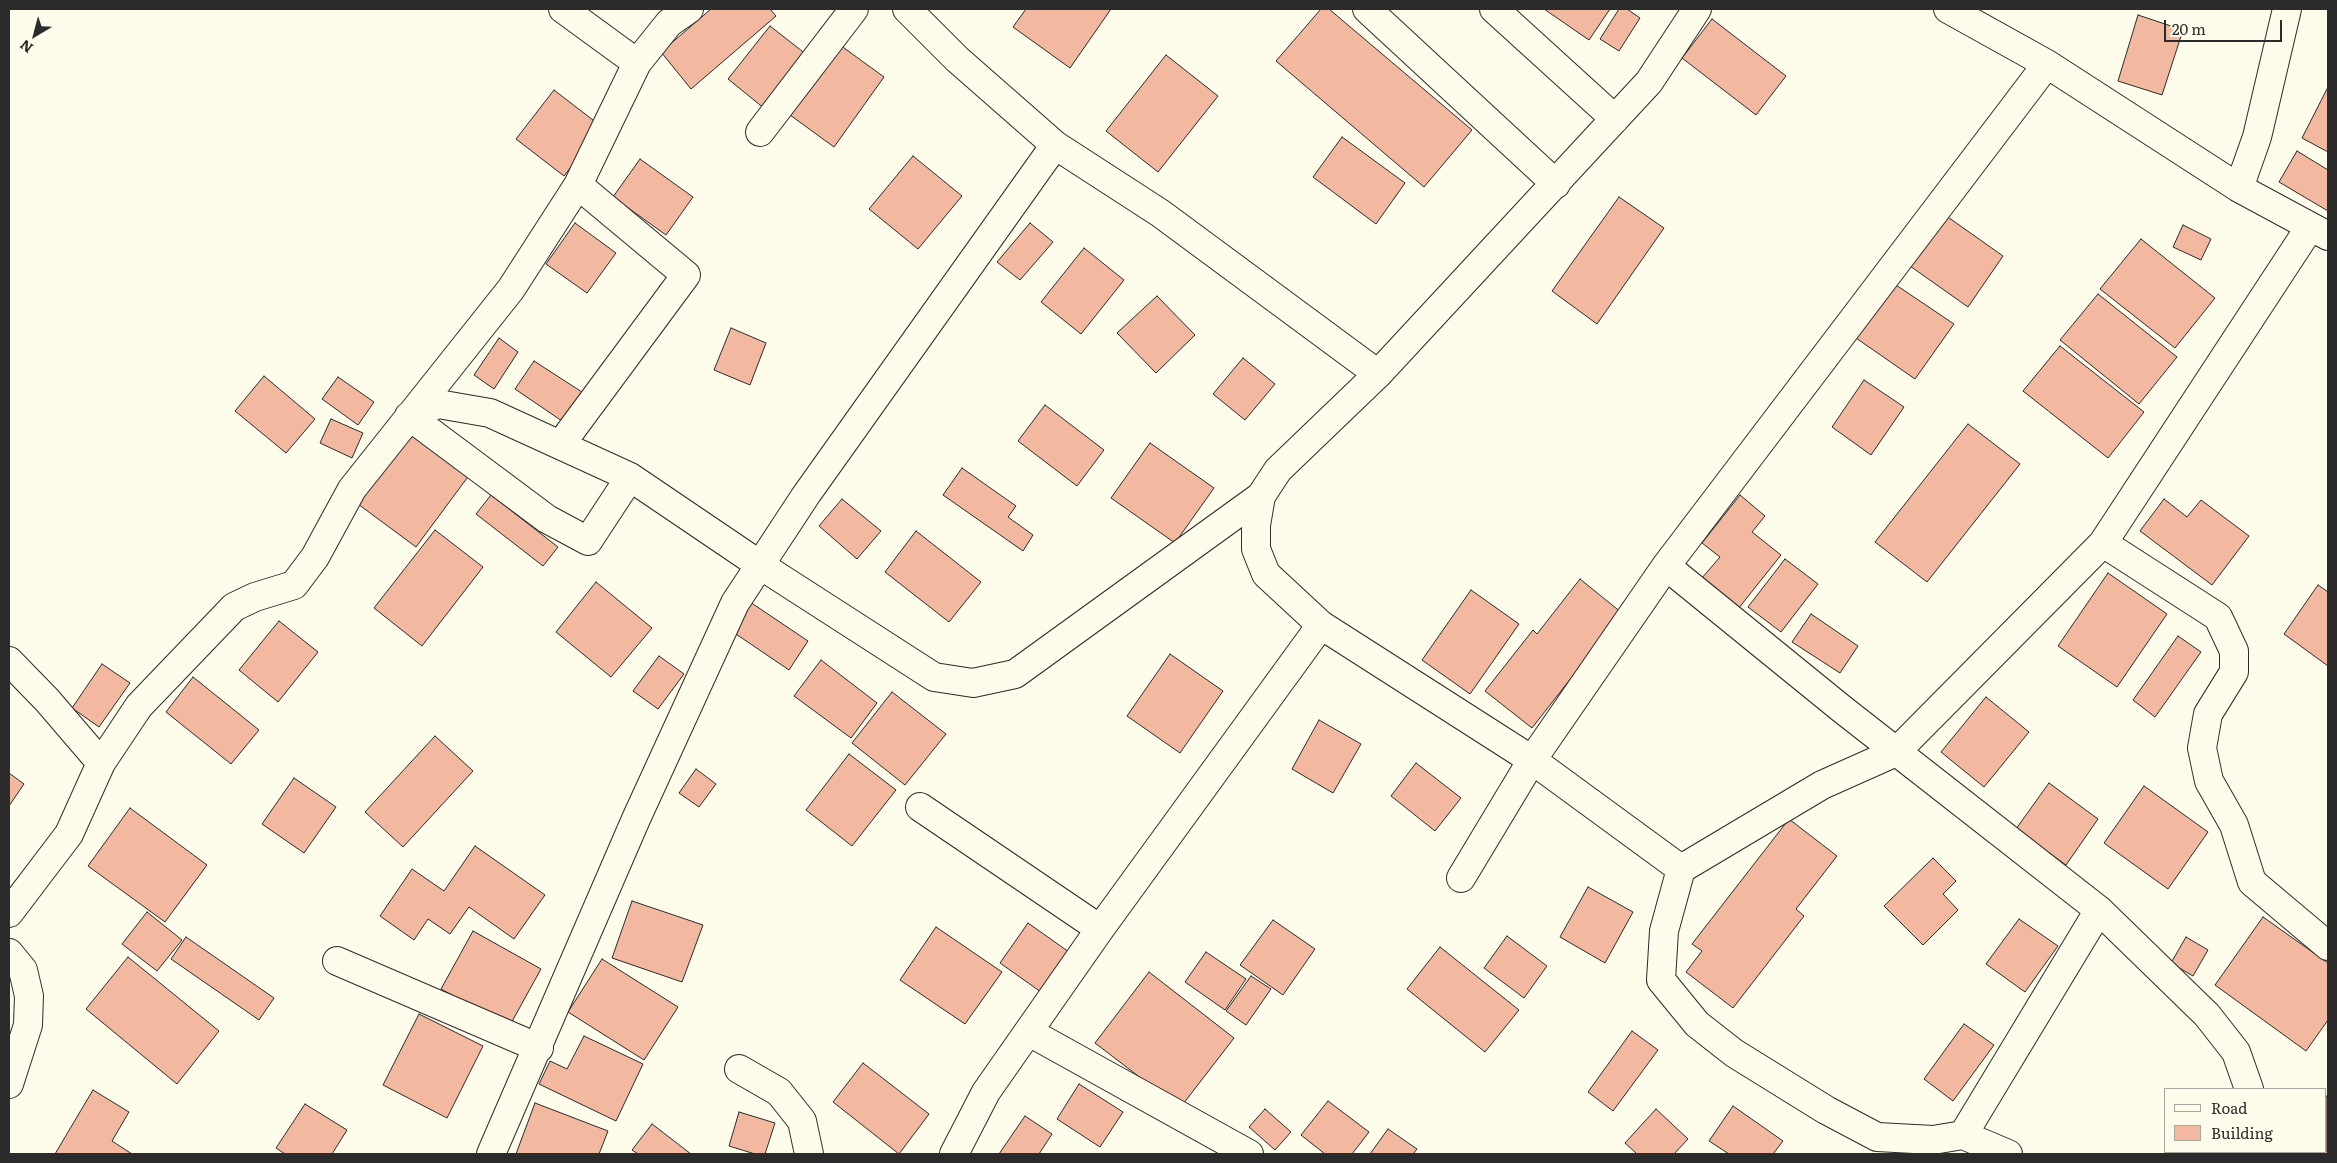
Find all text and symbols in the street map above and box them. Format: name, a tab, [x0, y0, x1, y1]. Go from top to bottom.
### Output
north arrow	[10, 10, 60, 60]
scale bar	[2167, 10, 2284, 42]
text: 20 m	[2172, 17, 2206, 40]
text: N	[15, 35, 37, 59]
legend	[2164, 1088, 2327, 1153]
text: Road	[2211, 1096, 2247, 1119]
text: Building	[2211, 1121, 2273, 1144]

